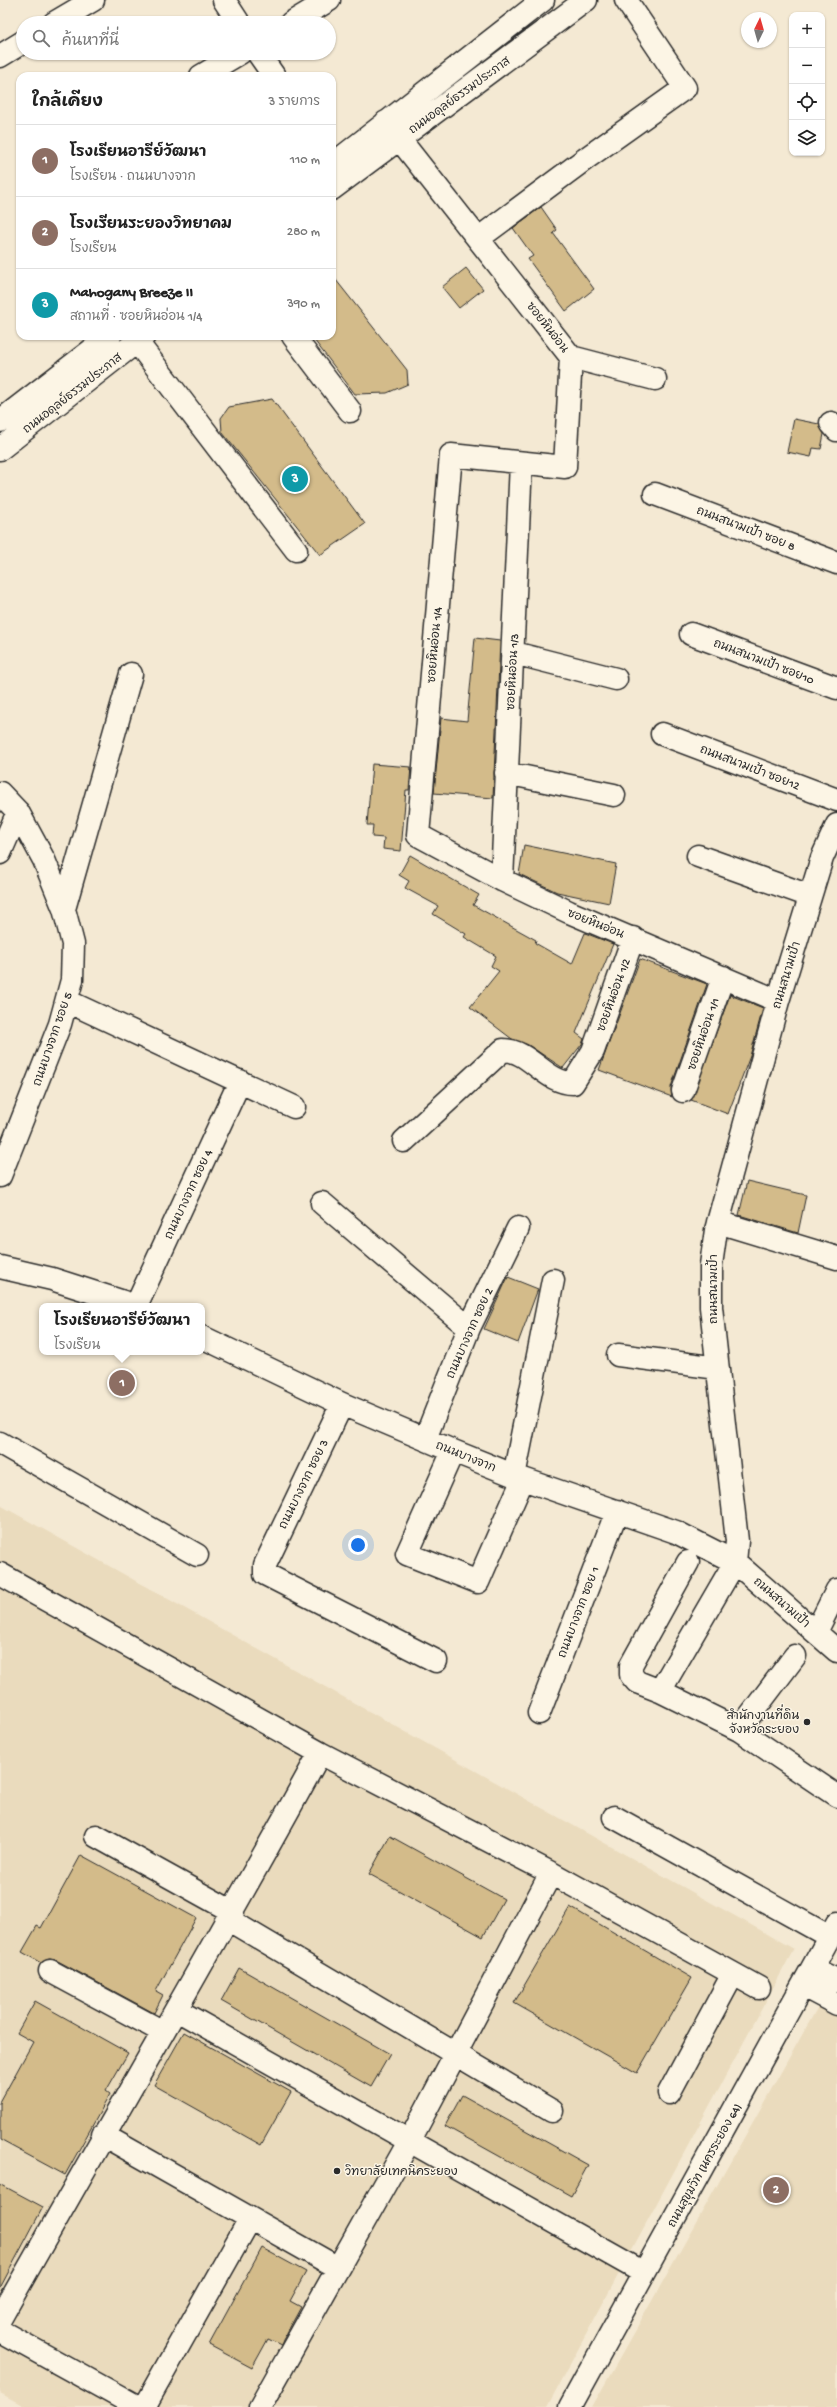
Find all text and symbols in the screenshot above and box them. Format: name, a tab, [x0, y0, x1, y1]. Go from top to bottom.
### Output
north arrow	[741, 12, 777, 48]
map controls	[789, 12, 825, 156]
button: +	[789, 12, 825, 48]
search box	[16, 16, 336, 60]
icon: search	[30, 27, 52, 49]
text: ค้นหาที่นี่	[62, 33, 119, 51]
button: −	[789, 48, 825, 84]
street label: ถนนอดุลย์ธรรมประภาส	[405, 52, 514, 138]
button: locate	[789, 84, 825, 120]
text: ใกล้เคียง	[32, 93, 103, 113]
text: 3 รายการ	[268, 95, 320, 110]
button: layers	[789, 120, 825, 156]
text: โรงเรียนอารีย์วัฒนา	[70, 144, 206, 162]
text: 1	[42, 153, 48, 168]
text: 110 m	[290, 153, 320, 168]
text: โรงเรียน · ถนนบางจาก	[70, 170, 196, 185]
text: โรงเรียนระยองวิทยาคม	[70, 216, 232, 234]
text: 2	[42, 225, 48, 240]
text: 280 m	[287, 225, 320, 240]
text: โรงเรียน	[70, 242, 116, 257]
text: Mahogany Breeze II	[70, 284, 193, 302]
text: 3	[42, 297, 48, 312]
text: 390 m	[287, 297, 320, 312]
street label: ซอยหินอ่อน	[522, 298, 573, 356]
text: สถานที่ · ซอยหินอ่อน 1/4	[70, 310, 202, 325]
street label: ถนนอดุลย์ธรรมประภาส	[19, 349, 126, 437]
pin: 3	[282, 464, 308, 494]
street label: ถนนสนามเป้า ซอย 8	[694, 502, 798, 555]
street label: ซอยหินอ่อน 1/4	[423, 606, 446, 684]
street label: ซอยหินอ่อน 1/3	[502, 633, 523, 711]
street label: ถนนสนามเป้า ซอย10	[711, 634, 817, 689]
street label: ถนนสนามเป้า ซอย12	[697, 741, 802, 794]
street label: ซอยหินอ่อน	[565, 904, 627, 943]
street label: ถนนสนามเป้า	[768, 939, 805, 1011]
street label: ซอยหินอ่อน 1/2	[592, 956, 635, 1034]
street label: ถนนบางจาก ซอย 5	[31, 991, 76, 1088]
street label: ซอยหินอ่อน 1/1	[683, 995, 724, 1073]
street label: ถนนบางจาก ซอย 4	[163, 1147, 217, 1242]
street label: ถนนสนามเป้า	[705, 1254, 722, 1324]
street label: ถนนบางจาก ซอย 2	[445, 1286, 497, 1381]
popup	[39, 1303, 205, 1355]
text: โรงเรียนอารีย์วัฒนา	[54, 1313, 190, 1331]
text: โรงเรียน	[54, 1339, 100, 1354]
pin: 1	[109, 1368, 135, 1398]
street label: ถนนบางจาก ซอย 3	[277, 1438, 333, 1532]
street label: ถนนบางจาก	[433, 1439, 497, 1476]
your location	[348, 1535, 368, 1555]
street label: ถนนบางจาก ซอย 1	[556, 1565, 604, 1660]
street label: ถนนสนามเป้า	[750, 1573, 814, 1632]
place label: สำนักงานที่ดิน จังหวัดระยอง	[726, 1704, 799, 1738]
marker: สำนักงานที่ดิน จังหวัดระยอง	[802, 1717, 812, 1727]
street label: ถนนสุขุมวิท (นครระยอง 64)	[664, 2101, 746, 2230]
place label: วิทยาลัยเทคนิคระยอง	[345, 2164, 458, 2180]
marker: วิทยาลัยเทคนิคระยอง	[332, 2166, 342, 2176]
pin: 2	[763, 2175, 789, 2205]

